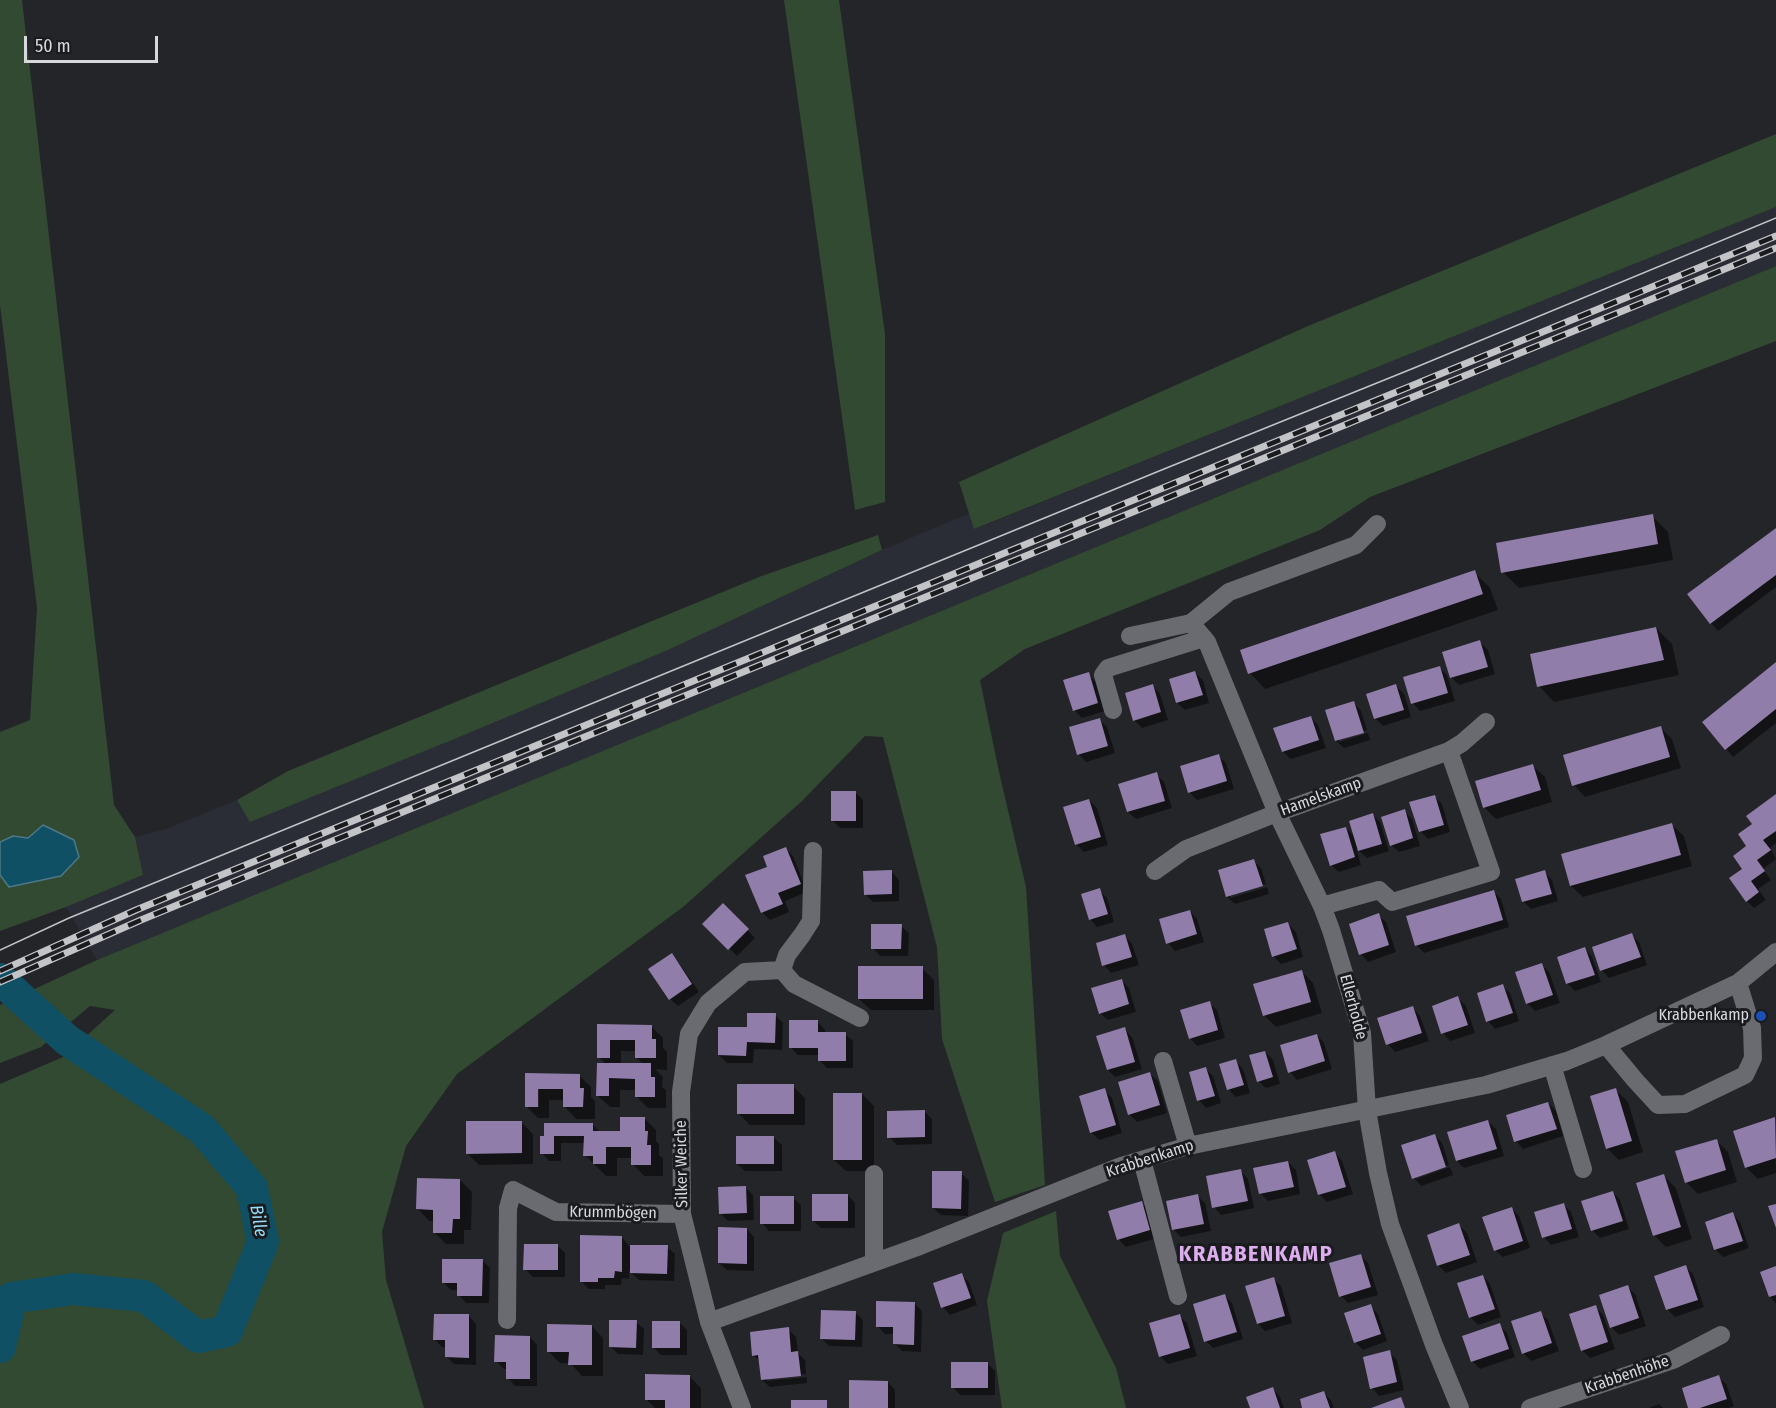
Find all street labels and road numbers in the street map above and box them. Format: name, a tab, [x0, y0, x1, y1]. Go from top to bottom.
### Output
street label: Hamelskamp	[1278, 773, 1364, 821]
street label: Ellerholde	[1335, 972, 1371, 1042]
street label: Silker Weiche	[672, 1120, 692, 1208]
street label: Krabbenkamp	[1104, 1136, 1196, 1182]
street label: Krummbögen	[569, 1203, 657, 1223]
street label: Krabbenhöhe	[1582, 1352, 1672, 1398]

